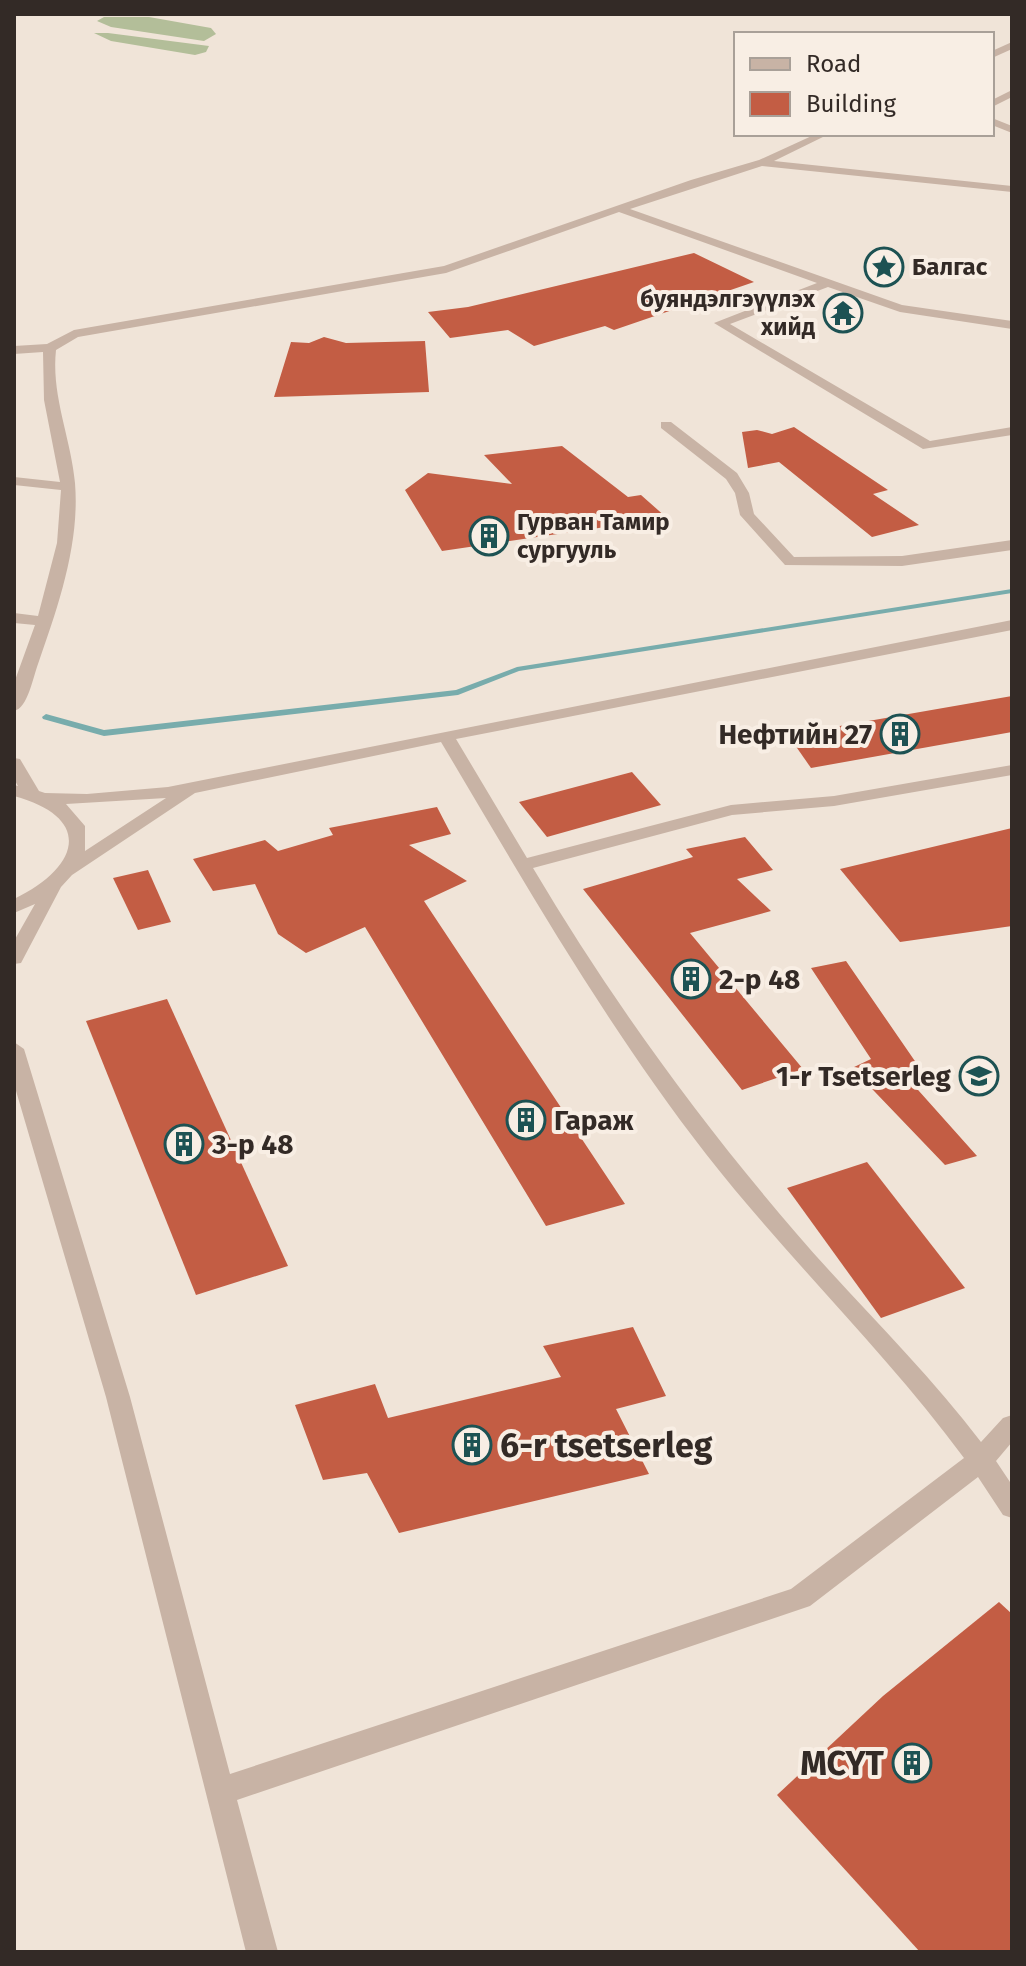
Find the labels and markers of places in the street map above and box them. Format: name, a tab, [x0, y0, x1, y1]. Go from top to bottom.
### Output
place icon: Балгас	[863, 246, 905, 288]
place label: Балгас	[912, 253, 988, 281]
place label: буяндэлгэүүлэх хийд	[640, 285, 816, 341]
temple icon: буяндэлгэүүлэх хийд	[822, 292, 864, 334]
place label: Гурван Тамир сургууль	[517, 508, 670, 564]
building icon: Гурван Тамир сургууль	[468, 515, 510, 557]
building icon: Нефтийн 27	[879, 713, 921, 755]
place label: Нефтийн 27	[718, 718, 872, 751]
building icon: 2-р 48	[670, 958, 712, 1000]
place label: 2-р 48	[719, 963, 800, 996]
school or university icon: 1-r Tsetserleg	[958, 1055, 1000, 1097]
place label: 1-r Tsetserleg	[776, 1060, 952, 1093]
building icon: Гараж	[505, 1099, 547, 1141]
place label: Гараж	[554, 1104, 635, 1137]
building icon: 3-р 48	[163, 1123, 205, 1165]
place label: 3-р 48	[211, 1128, 293, 1161]
building icon: 6-r tsetserleg	[451, 1424, 493, 1466]
place label: 6-r tsetserleg	[500, 1425, 713, 1466]
building icon: МСҮТ	[891, 1742, 933, 1784]
place label: МСҮТ	[800, 1743, 885, 1784]

